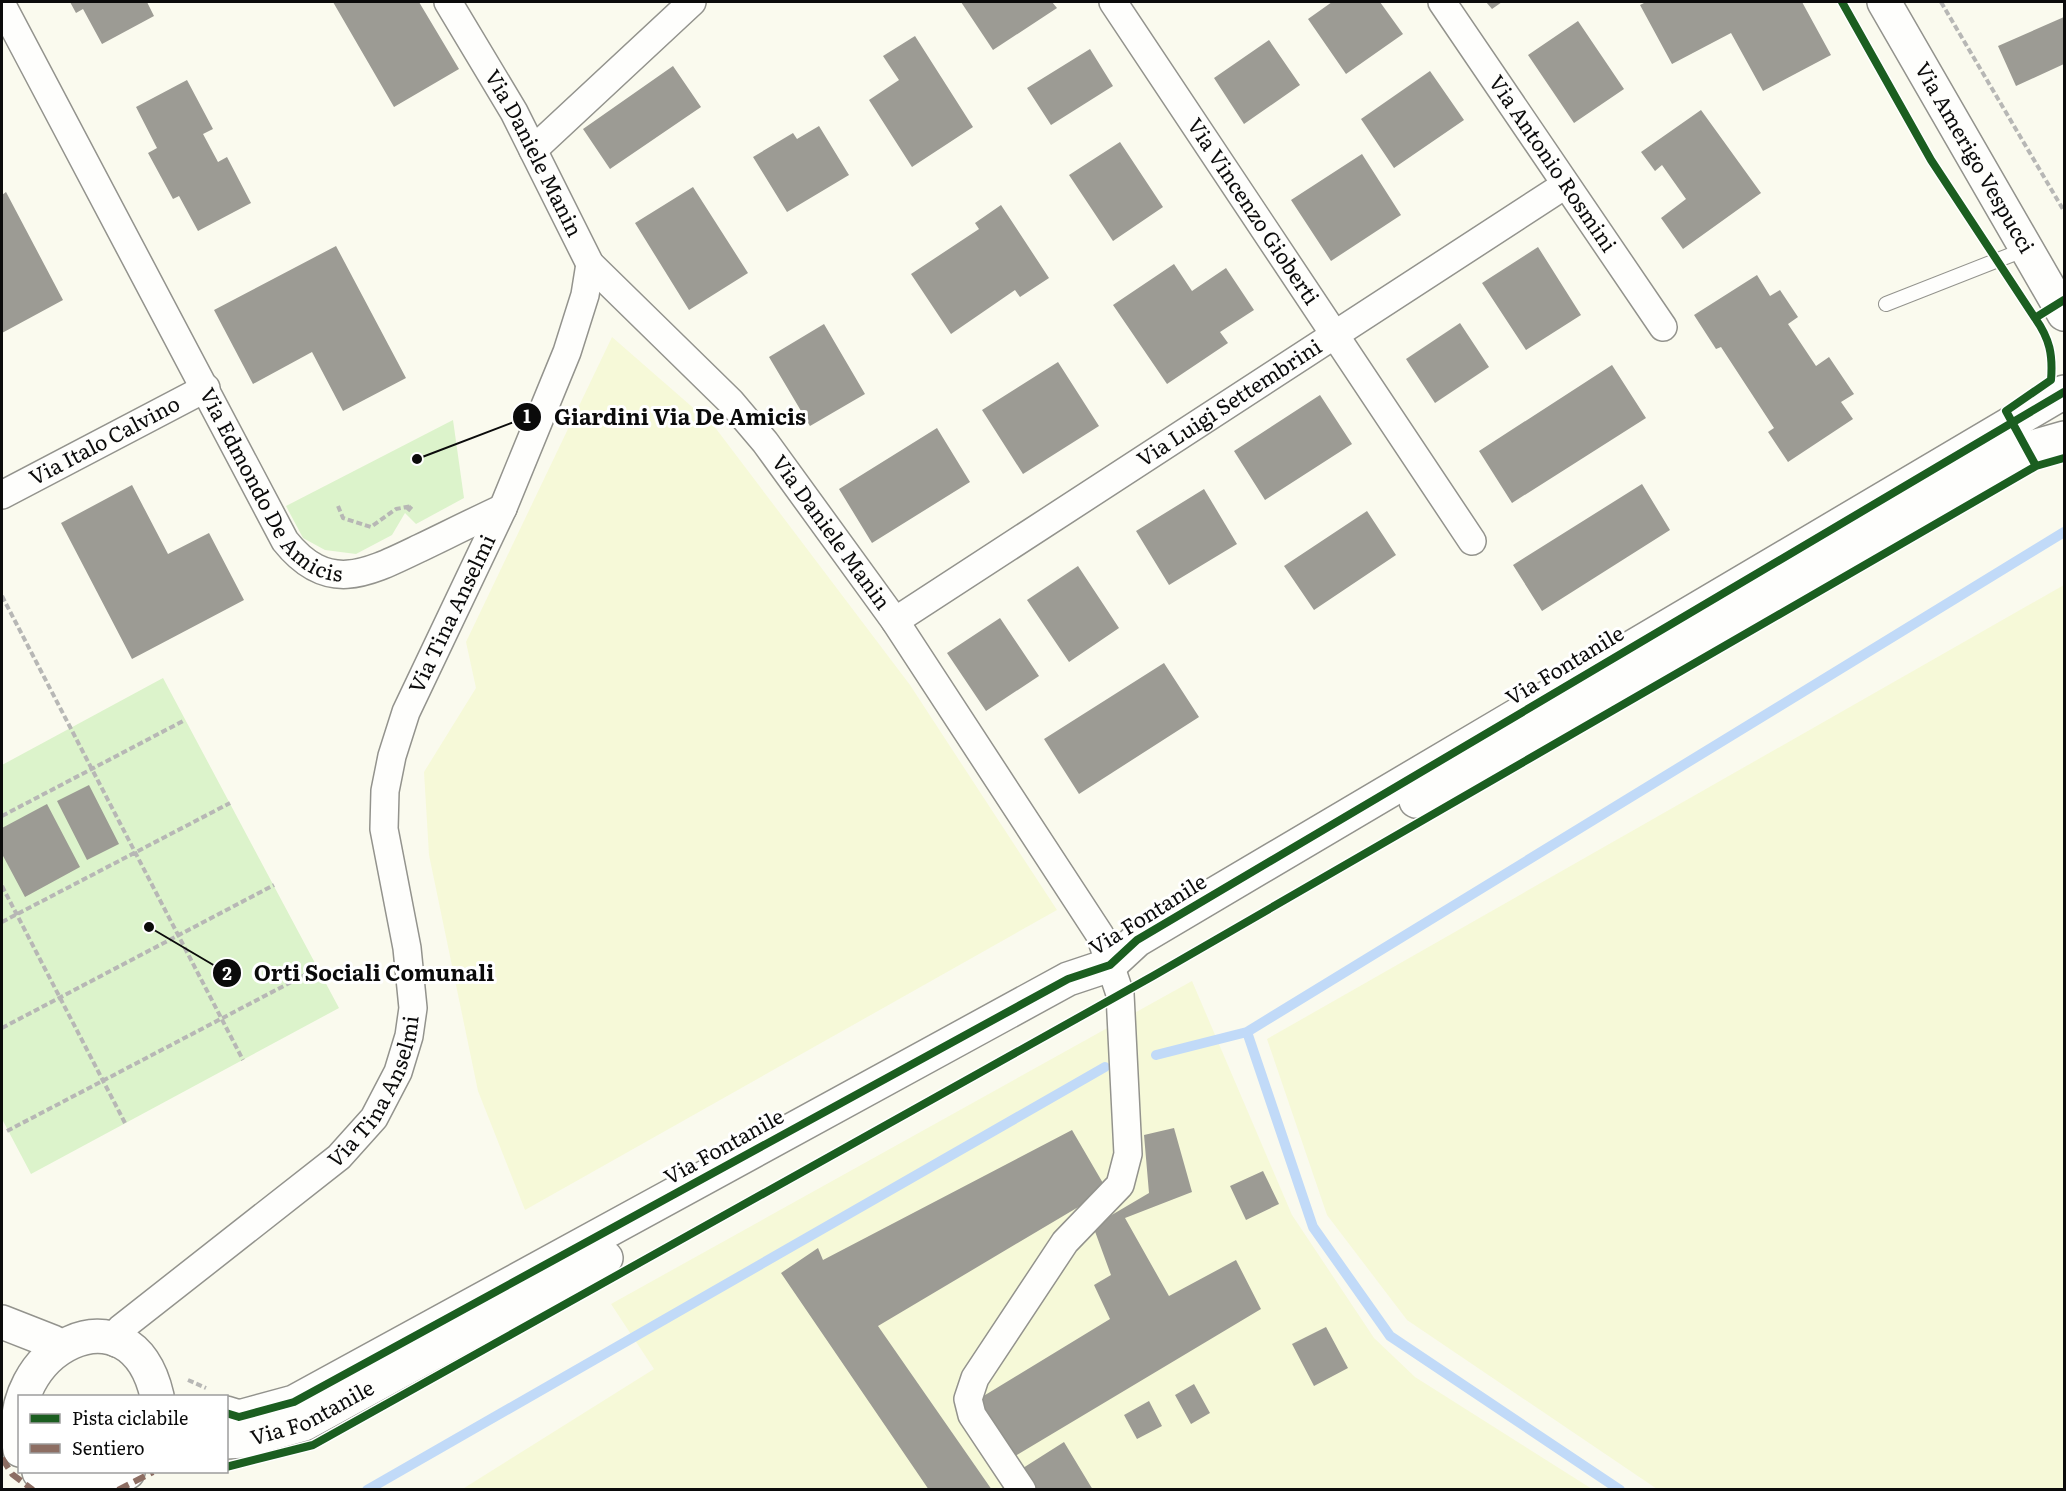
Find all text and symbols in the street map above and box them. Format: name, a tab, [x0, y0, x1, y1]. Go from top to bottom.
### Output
street label: Via Amerigo Vespucci	[1909, 55, 2044, 258]
street label: Via Daniele Manin	[479, 63, 592, 242]
street label: Via Antonio Rosmini	[1483, 68, 1626, 258]
street label: Via Vincenzo Gioberti	[1181, 111, 1328, 310]
street label: Via Luigi Settembrini	[1130, 330, 1327, 473]
street label: Via Edmondo De Amicis	[194, 381, 344, 588]
street label: Via Italo Calvino	[23, 386, 185, 491]
callout: Giardini Via De Amicis	[512, 397, 818, 437]
text: Giardini Via De Amicis	[554, 399, 806, 432]
text: 1	[523, 402, 531, 429]
street label: Via Daniele Manin	[766, 447, 900, 615]
street label: Via Tina Anselmi	[399, 528, 501, 698]
street label: Via Fontanile	[1499, 616, 1629, 711]
street label: Via Fontanile	[1082, 864, 1211, 961]
callout: Orti Sociali Comunali	[212, 953, 506, 993]
text: Orti Sociali Comunali	[254, 955, 494, 988]
text: 2	[222, 959, 232, 986]
street label: Via Tina Anselmi	[320, 1013, 425, 1174]
street label: Via Fontanile	[657, 1099, 789, 1191]
street label: Via Fontanile	[246, 1370, 379, 1452]
legend	[18, 1395, 228, 1473]
text: Pista ciclabile	[72, 1404, 188, 1431]
text: Sentiero	[72, 1434, 145, 1461]

